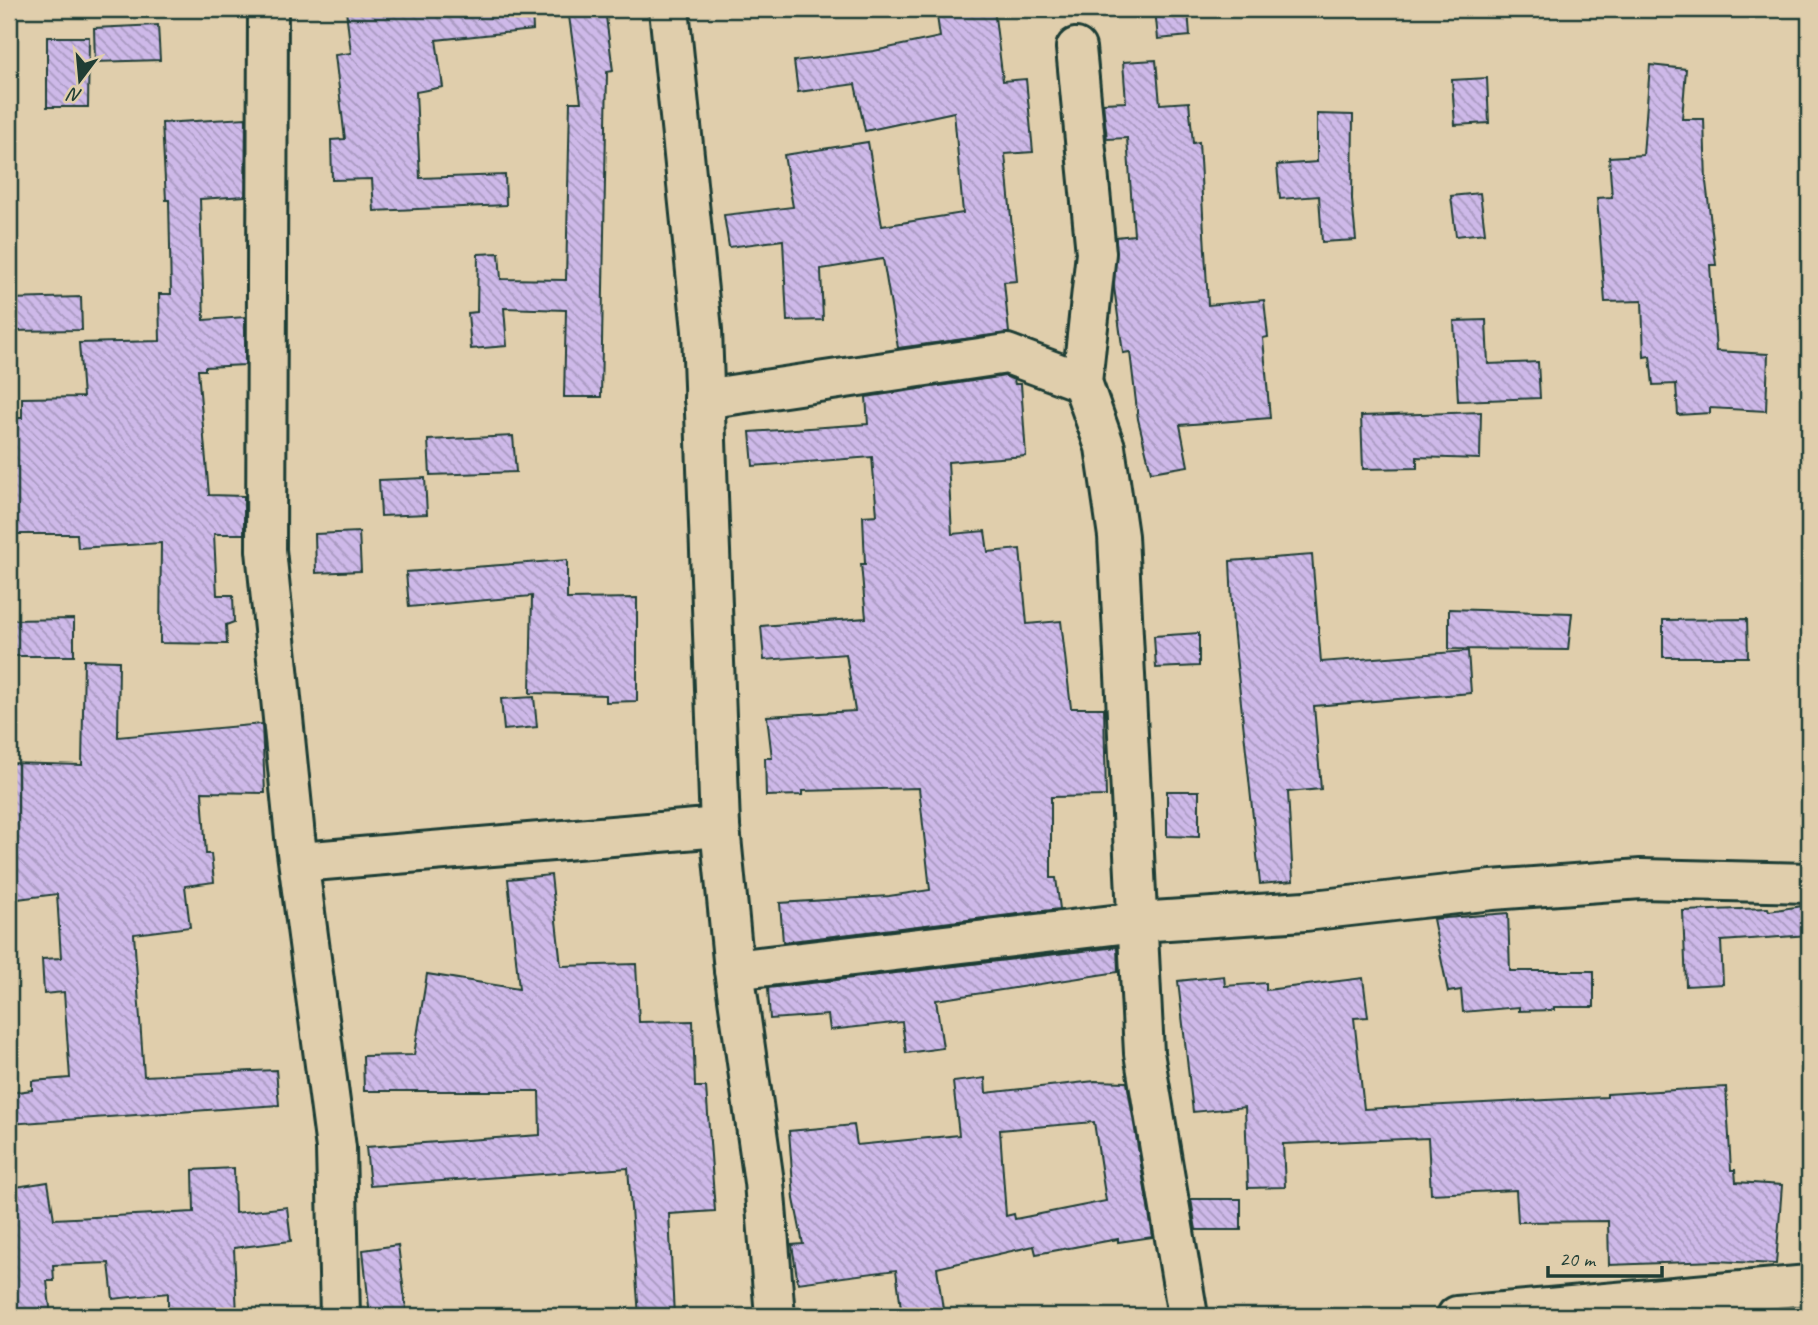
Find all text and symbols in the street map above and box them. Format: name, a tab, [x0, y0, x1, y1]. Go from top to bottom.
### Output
north arrow	[46, 46, 116, 116]
text: N	[64, 81, 85, 109]
scale bar	[1548, 1234, 1662, 1278]
text: 20 m	[1559, 1246, 1597, 1272]

